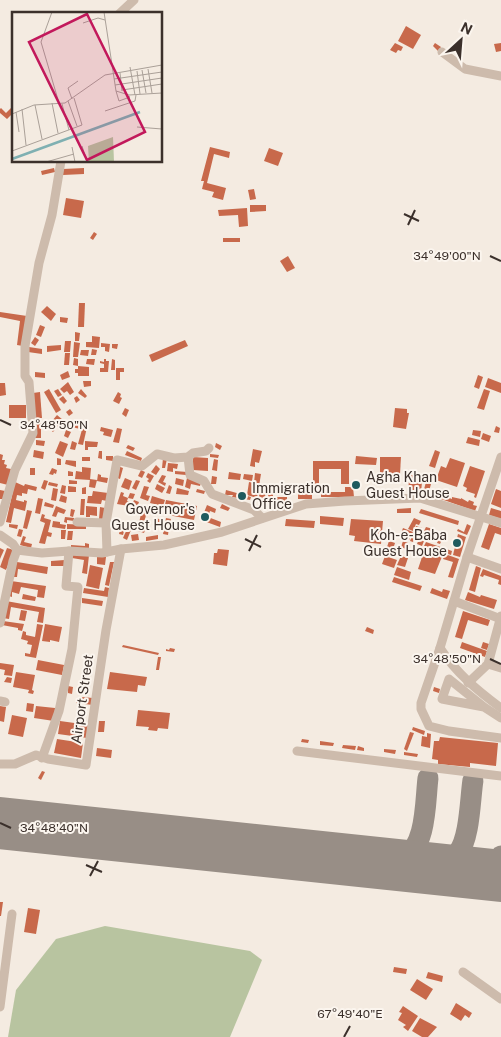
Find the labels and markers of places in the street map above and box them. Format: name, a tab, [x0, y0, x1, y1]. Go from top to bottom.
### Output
place label: Agha Khan Guest House	[366, 469, 450, 501]
marker: Agha Khan Guest House	[350, 479, 362, 491]
place label: Immigration Office	[252, 480, 330, 512]
marker: Immigration Office	[236, 490, 248, 502]
place label: Governor's Guest House	[111, 501, 195, 533]
marker: Governor's Guest House	[199, 511, 211, 523]
place label: Koh-e-Baba Guest House	[363, 527, 447, 559]
marker: Koh-e-Baba Guest House	[451, 537, 463, 549]

